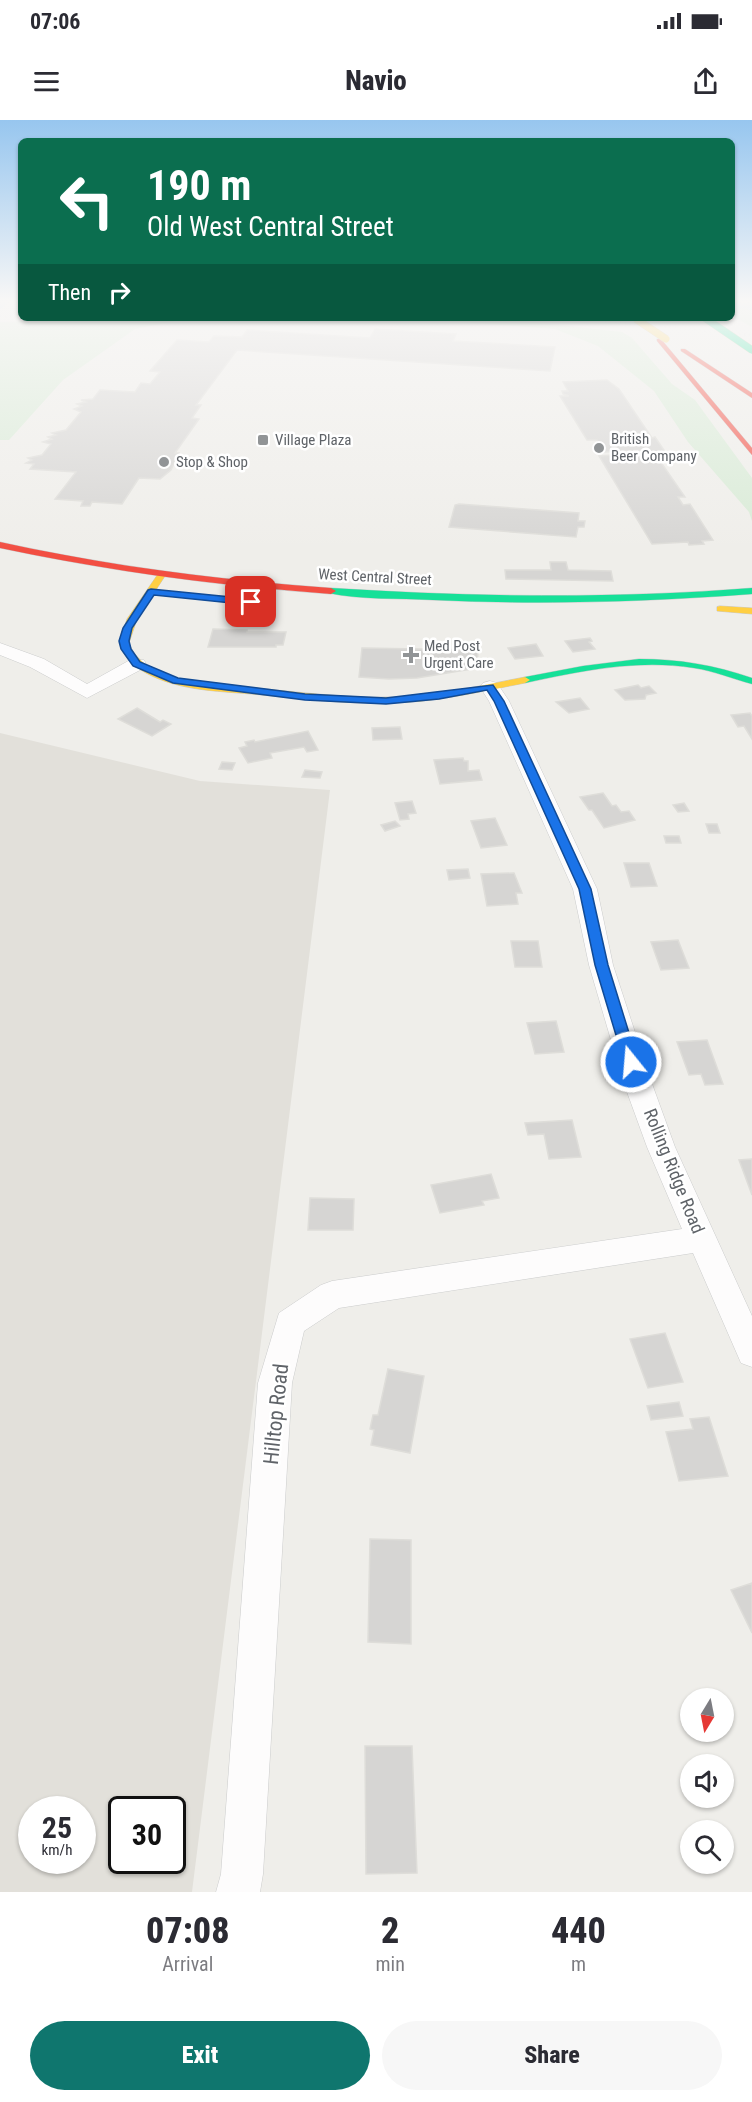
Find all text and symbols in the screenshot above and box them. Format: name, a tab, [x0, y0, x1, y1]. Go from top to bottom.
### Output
text: 07:06	[30, 9, 81, 34]
icon: menu	[30, 65, 63, 98]
text: Navio	[345, 65, 407, 97]
icon: share	[689, 65, 722, 98]
text: 190 m	[147, 161, 252, 210]
icon: left	[48, 162, 126, 240]
text: Old West Central Street	[147, 211, 394, 243]
icon: right	[103, 276, 136, 309]
text: Then	[48, 280, 91, 305]
place label: British Beer Company	[611, 430, 697, 465]
place label: Village Plaza	[275, 431, 352, 449]
marker: Village Plaza	[256, 433, 270, 447]
marker: British Beer Company	[592, 441, 606, 455]
place label: Stop & Shop	[176, 453, 248, 471]
marker: Stop & Shop	[157, 455, 171, 469]
street label: West Central Street	[318, 565, 432, 589]
pin	[225, 576, 276, 627]
icon: arrive	[234, 585, 267, 618]
place label: Med Post Urgent Care	[424, 637, 494, 672]
marker: Med Post Urgent Care	[402, 646, 420, 664]
position arrow	[599, 1030, 663, 1094]
street label: Rolling Ridge Road	[640, 1105, 709, 1236]
street label: Hilltop Road	[259, 1362, 293, 1466]
north arrow	[680, 1688, 734, 1742]
map controls	[680, 1688, 734, 1874]
button: sound	[680, 1754, 734, 1808]
speed limit sign: 30	[108, 1796, 186, 1874]
text: 25	[42, 1810, 72, 1845]
button: search	[680, 1820, 734, 1874]
text: km/h	[42, 1841, 72, 1859]
text: 07:08	[146, 1910, 229, 1952]
text: 2	[381, 1910, 399, 1952]
text: 440	[551, 1910, 606, 1952]
text: Arrival	[162, 1952, 213, 1976]
text: min	[376, 1952, 405, 1976]
text: m	[571, 1952, 586, 1976]
button: Exit	[30, 2021, 370, 2090]
button: Share	[382, 2021, 722, 2090]

